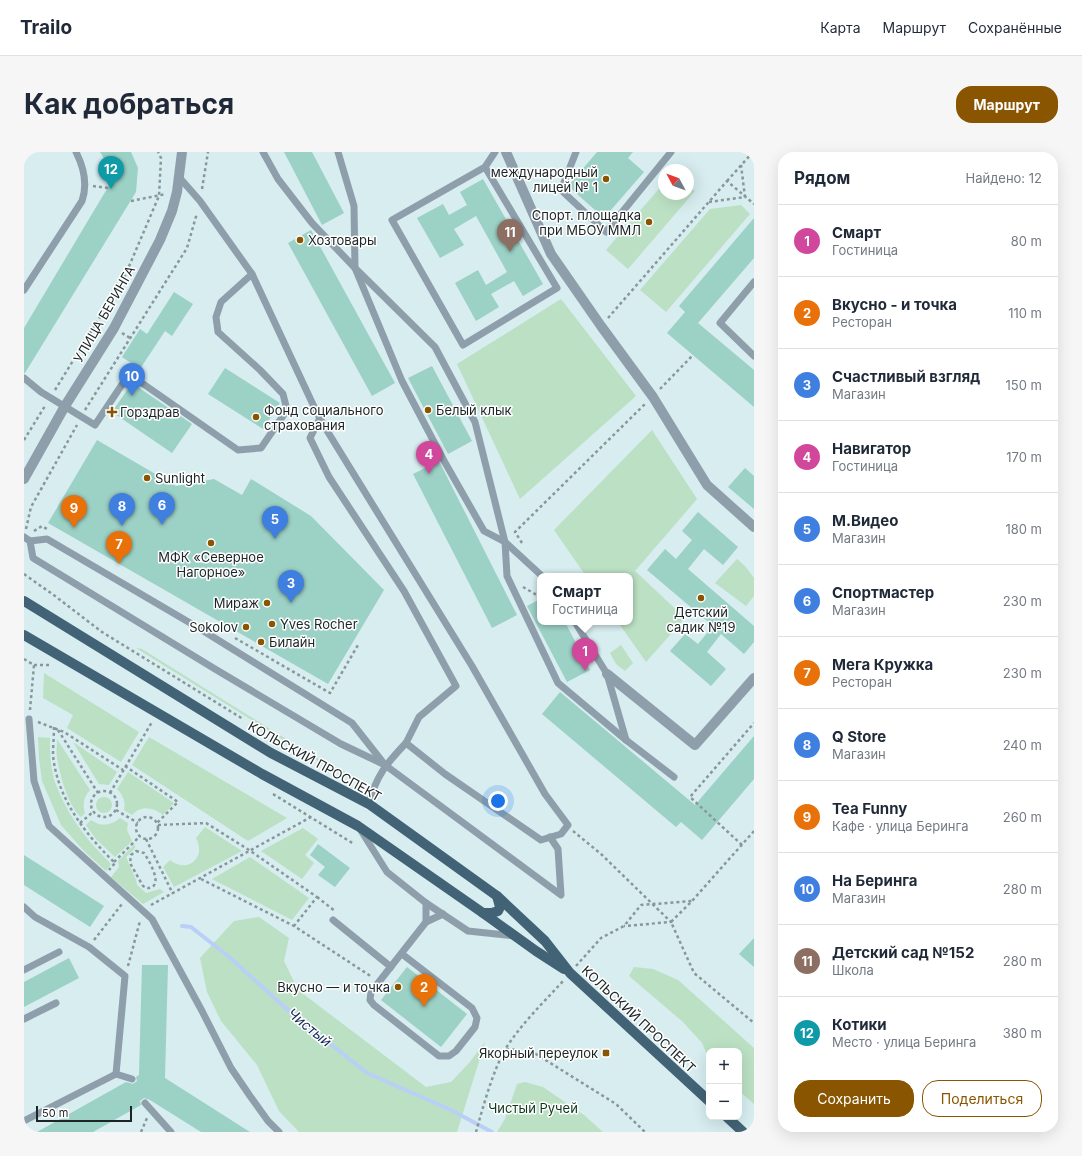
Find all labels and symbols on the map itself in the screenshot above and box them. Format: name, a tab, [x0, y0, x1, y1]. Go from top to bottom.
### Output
pin: 12	[98, 156, 124, 189]
place label: международный лицей № 1	[491, 164, 598, 195]
north arrow	[658, 164, 694, 200]
marker: международный лицей № 1	[601, 174, 611, 184]
place label: Спорт. площадка при МБОУ ММЛ	[532, 207, 641, 238]
marker: Спорт. площадка при МБОУ ММЛ	[644, 217, 654, 227]
pin: 11	[497, 219, 523, 252]
place label: Хозтовары	[308, 232, 377, 248]
marker: Хозтовары	[295, 235, 305, 245]
street label: УЛИЦА БЕРИНГА	[70, 263, 138, 365]
pin: 10	[119, 363, 145, 396]
place label: Фонд социального страхования	[264, 402, 384, 433]
place label: Белый клык	[436, 402, 512, 418]
place label: Горздрав	[120, 404, 180, 420]
marker: Белый клык	[423, 405, 433, 415]
marker: Горздрав	[107, 407, 117, 417]
marker: Фонд социального страхования	[251, 412, 261, 422]
pin: 4	[416, 441, 442, 474]
place label: Sunlight	[155, 470, 205, 486]
marker: Sunlight	[142, 473, 152, 483]
pin: 6	[149, 492, 175, 525]
pin: 8	[109, 493, 135, 526]
pin: 9	[61, 495, 87, 528]
pin: 5	[262, 506, 288, 539]
pin: 7	[106, 531, 132, 564]
marker: МФК «Северное Нагорное»	[206, 538, 216, 548]
place label: МФК «Северное Нагорное»	[158, 549, 264, 580]
pin: 3	[278, 570, 304, 603]
marker: Детский садик №19	[696, 593, 706, 603]
place label: Мираж	[214, 595, 259, 611]
marker: Мираж	[262, 598, 272, 608]
place label: Детский садик №19	[667, 604, 735, 635]
place label: Yves Rocher	[280, 616, 358, 632]
place label: Sokolov	[189, 619, 238, 635]
marker: Yves Rocher	[267, 619, 277, 629]
marker: Sokolov	[241, 622, 251, 632]
place label: Билайн	[269, 634, 315, 650]
marker: Билайн	[256, 637, 266, 647]
pin: 1	[572, 638, 598, 671]
street label: КОЛЬСКИЙ ПРОСПЕКТ	[246, 718, 384, 804]
your location	[488, 791, 508, 811]
street label: КОЛЬСКИЙ ПРОСПЕКТ	[579, 962, 699, 1076]
pin: 2	[411, 974, 437, 1007]
place label: Вкусно — и точка	[277, 979, 390, 995]
marker: Вкусно — и точка	[393, 982, 403, 992]
water label: Чистый	[285, 1004, 335, 1050]
place label: Якорный переулок	[479, 1045, 598, 1061]
marker: Якорный переулок	[601, 1048, 611, 1058]
park label: Чистый Ручей	[488, 1100, 578, 1116]
scale bar	[36, 1104, 132, 1123]

